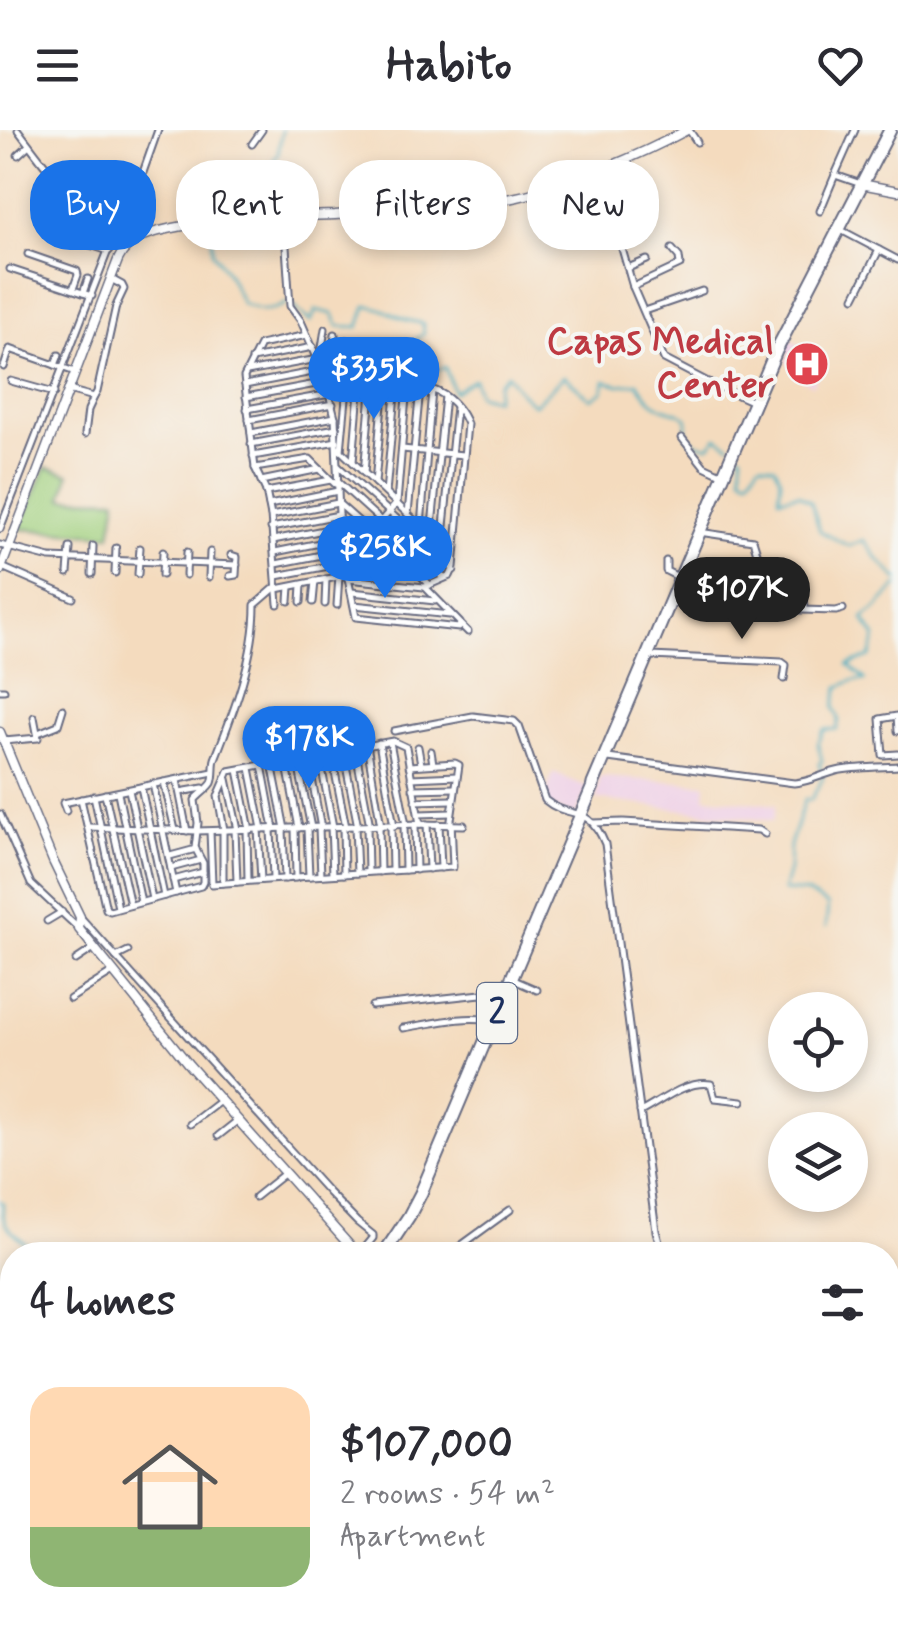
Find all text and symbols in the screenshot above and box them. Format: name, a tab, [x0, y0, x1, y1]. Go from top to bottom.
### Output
text: Habito	[386, 36, 512, 95]
icon: menu	[30, 38, 85, 93]
icon: heart	[813, 38, 868, 93]
chip: Buy	[30, 160, 156, 250]
chip: Rent	[176, 160, 319, 250]
chip: Filters	[339, 160, 507, 250]
chip: New	[527, 160, 659, 250]
place label: Capas Medical Center	[547, 318, 774, 411]
pin: $335K	[304, 337, 444, 422]
hospital icon: Capas Medical Center	[784, 341, 830, 387]
text: $335K	[330, 348, 418, 390]
pin: $258K	[315, 516, 455, 601]
text: $258K	[339, 527, 431, 569]
pin: $107K	[672, 557, 812, 642]
text: $107K	[696, 568, 788, 610]
pin: $178K	[239, 706, 379, 791]
text: $178K	[264, 717, 354, 759]
road number: 2	[477, 983, 517, 1043]
map controls	[768, 992, 868, 1212]
button: locate	[768, 992, 868, 1092]
button: layers	[768, 1112, 868, 1212]
text: 4 homes	[30, 1275, 176, 1330]
icon: filters	[815, 1275, 870, 1330]
text: $107,000	[340, 1418, 513, 1473]
icon: home	[110, 1427, 230, 1547]
text: 2 rooms · 54 m²	[340, 1473, 555, 1515]
text: Apartment	[340, 1515, 485, 1557]

